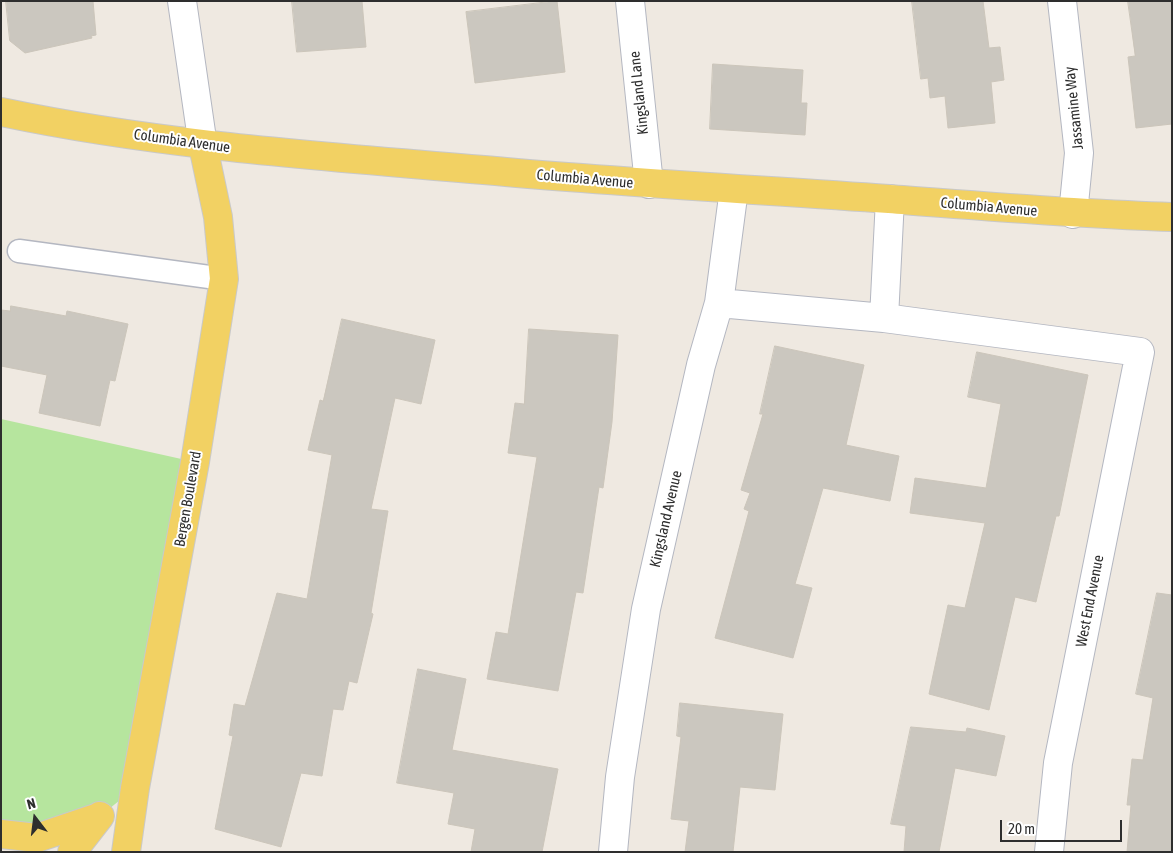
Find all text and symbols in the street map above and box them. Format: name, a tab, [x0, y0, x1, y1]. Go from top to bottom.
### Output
street label: Kingsland Lane	[626, 50, 652, 136]
street label: Jassamine Way	[1061, 66, 1087, 150]
street label: Columbia Avenue	[133, 125, 231, 157]
street label: Columbia Avenue	[536, 166, 634, 192]
street label: Columbia Avenue	[940, 194, 1038, 220]
street label: Bergen Boulevard	[171, 450, 205, 548]
street label: Kingsland Avenue	[646, 469, 686, 569]
street label: West End Avenue	[1072, 554, 1108, 648]
north arrow	[10, 793, 60, 843]
text: N	[25, 795, 37, 812]
scale bar	[1003, 810, 1126, 842]
text: 20 m	[1008, 820, 1035, 837]

